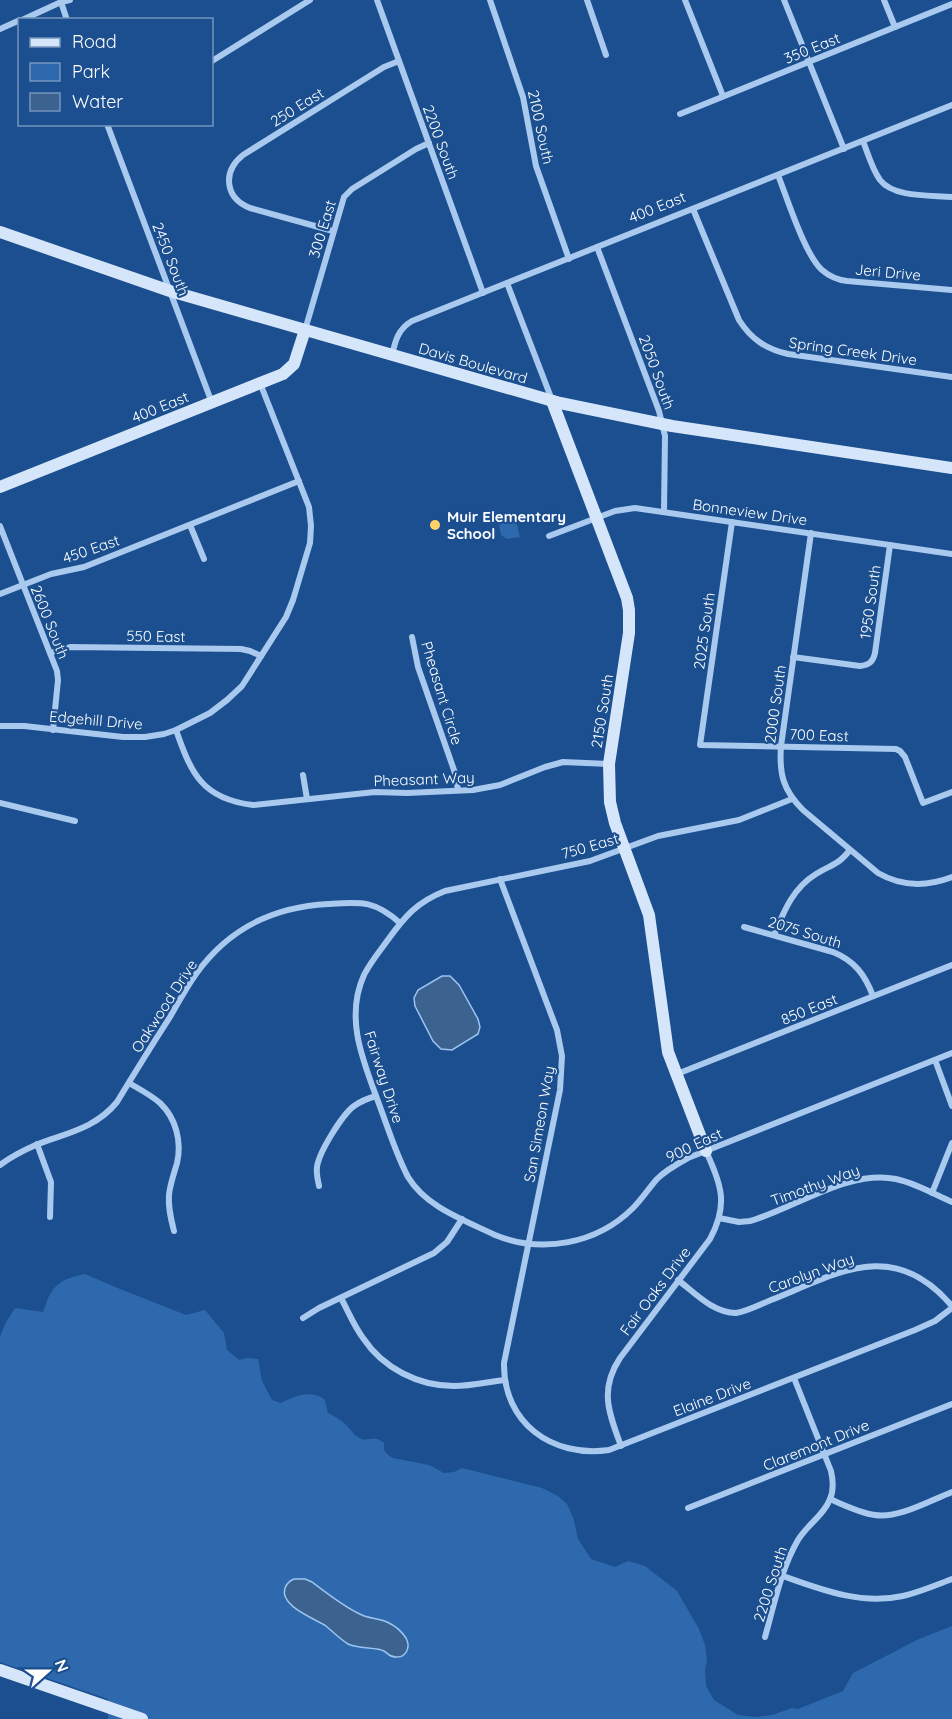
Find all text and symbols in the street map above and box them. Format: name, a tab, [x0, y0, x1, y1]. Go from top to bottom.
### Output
legend	[18, 18, 213, 126]
street label: 350 East	[781, 28, 843, 68]
text: Road	[72, 30, 117, 53]
text: Park	[72, 60, 110, 83]
street label: 250 East	[267, 83, 327, 131]
street label: 2100 South	[524, 88, 558, 166]
text: Water	[72, 90, 123, 113]
street label: 2200 South	[419, 102, 463, 182]
street label: 400 East	[626, 187, 688, 227]
street label: 300 East	[304, 198, 340, 260]
street label: 2450 South	[148, 220, 194, 298]
street label: Jeri Drive	[854, 260, 922, 284]
street label: 2050 South	[635, 332, 679, 412]
street label: Spring Creek Drive	[788, 333, 918, 369]
street label: Davis Boulevard	[416, 338, 530, 388]
street label: 400 East	[129, 387, 191, 427]
street label: Bonneview Drive	[691, 495, 809, 529]
place label: Muir Elementary School	[447, 507, 566, 543]
marker: Muir Elementary School	[428, 518, 442, 532]
street label: 450 East	[60, 530, 122, 568]
street label: 1950 South	[855, 564, 885, 640]
street label: 2600 South	[27, 582, 73, 662]
street label: 2025 South	[689, 591, 719, 671]
street label: 550 East	[126, 626, 186, 646]
street label: Pheasant Circle	[417, 639, 467, 747]
street label: 2000 South	[760, 664, 790, 744]
street label: 2150 South	[587, 673, 617, 749]
street label: Edgehill Drive	[48, 706, 144, 734]
street label: 700 East	[789, 724, 849, 746]
street label: Pheasant Way	[373, 768, 475, 790]
street label: 750 East	[559, 829, 621, 863]
street label: 2075 South	[766, 912, 844, 952]
street label: Oakwood Drive	[127, 956, 201, 1056]
street label: 850 East	[778, 989, 840, 1029]
street label: Fairway Drive	[360, 1028, 408, 1126]
street label: San Simeon Way	[519, 1064, 559, 1184]
street label: 900 East	[663, 1124, 725, 1166]
street label: Timothy Way	[768, 1160, 862, 1210]
street label: Fair Oaks Drive	[615, 1243, 695, 1339]
street label: Carolyn Way	[766, 1249, 856, 1297]
street label: Elaine Drive	[670, 1374, 754, 1420]
street label: Claremont Drive	[760, 1415, 872, 1475]
street label: 2200 South	[749, 1544, 791, 1624]
north arrow	[18, 1641, 78, 1701]
text: N	[51, 1657, 73, 1675]

